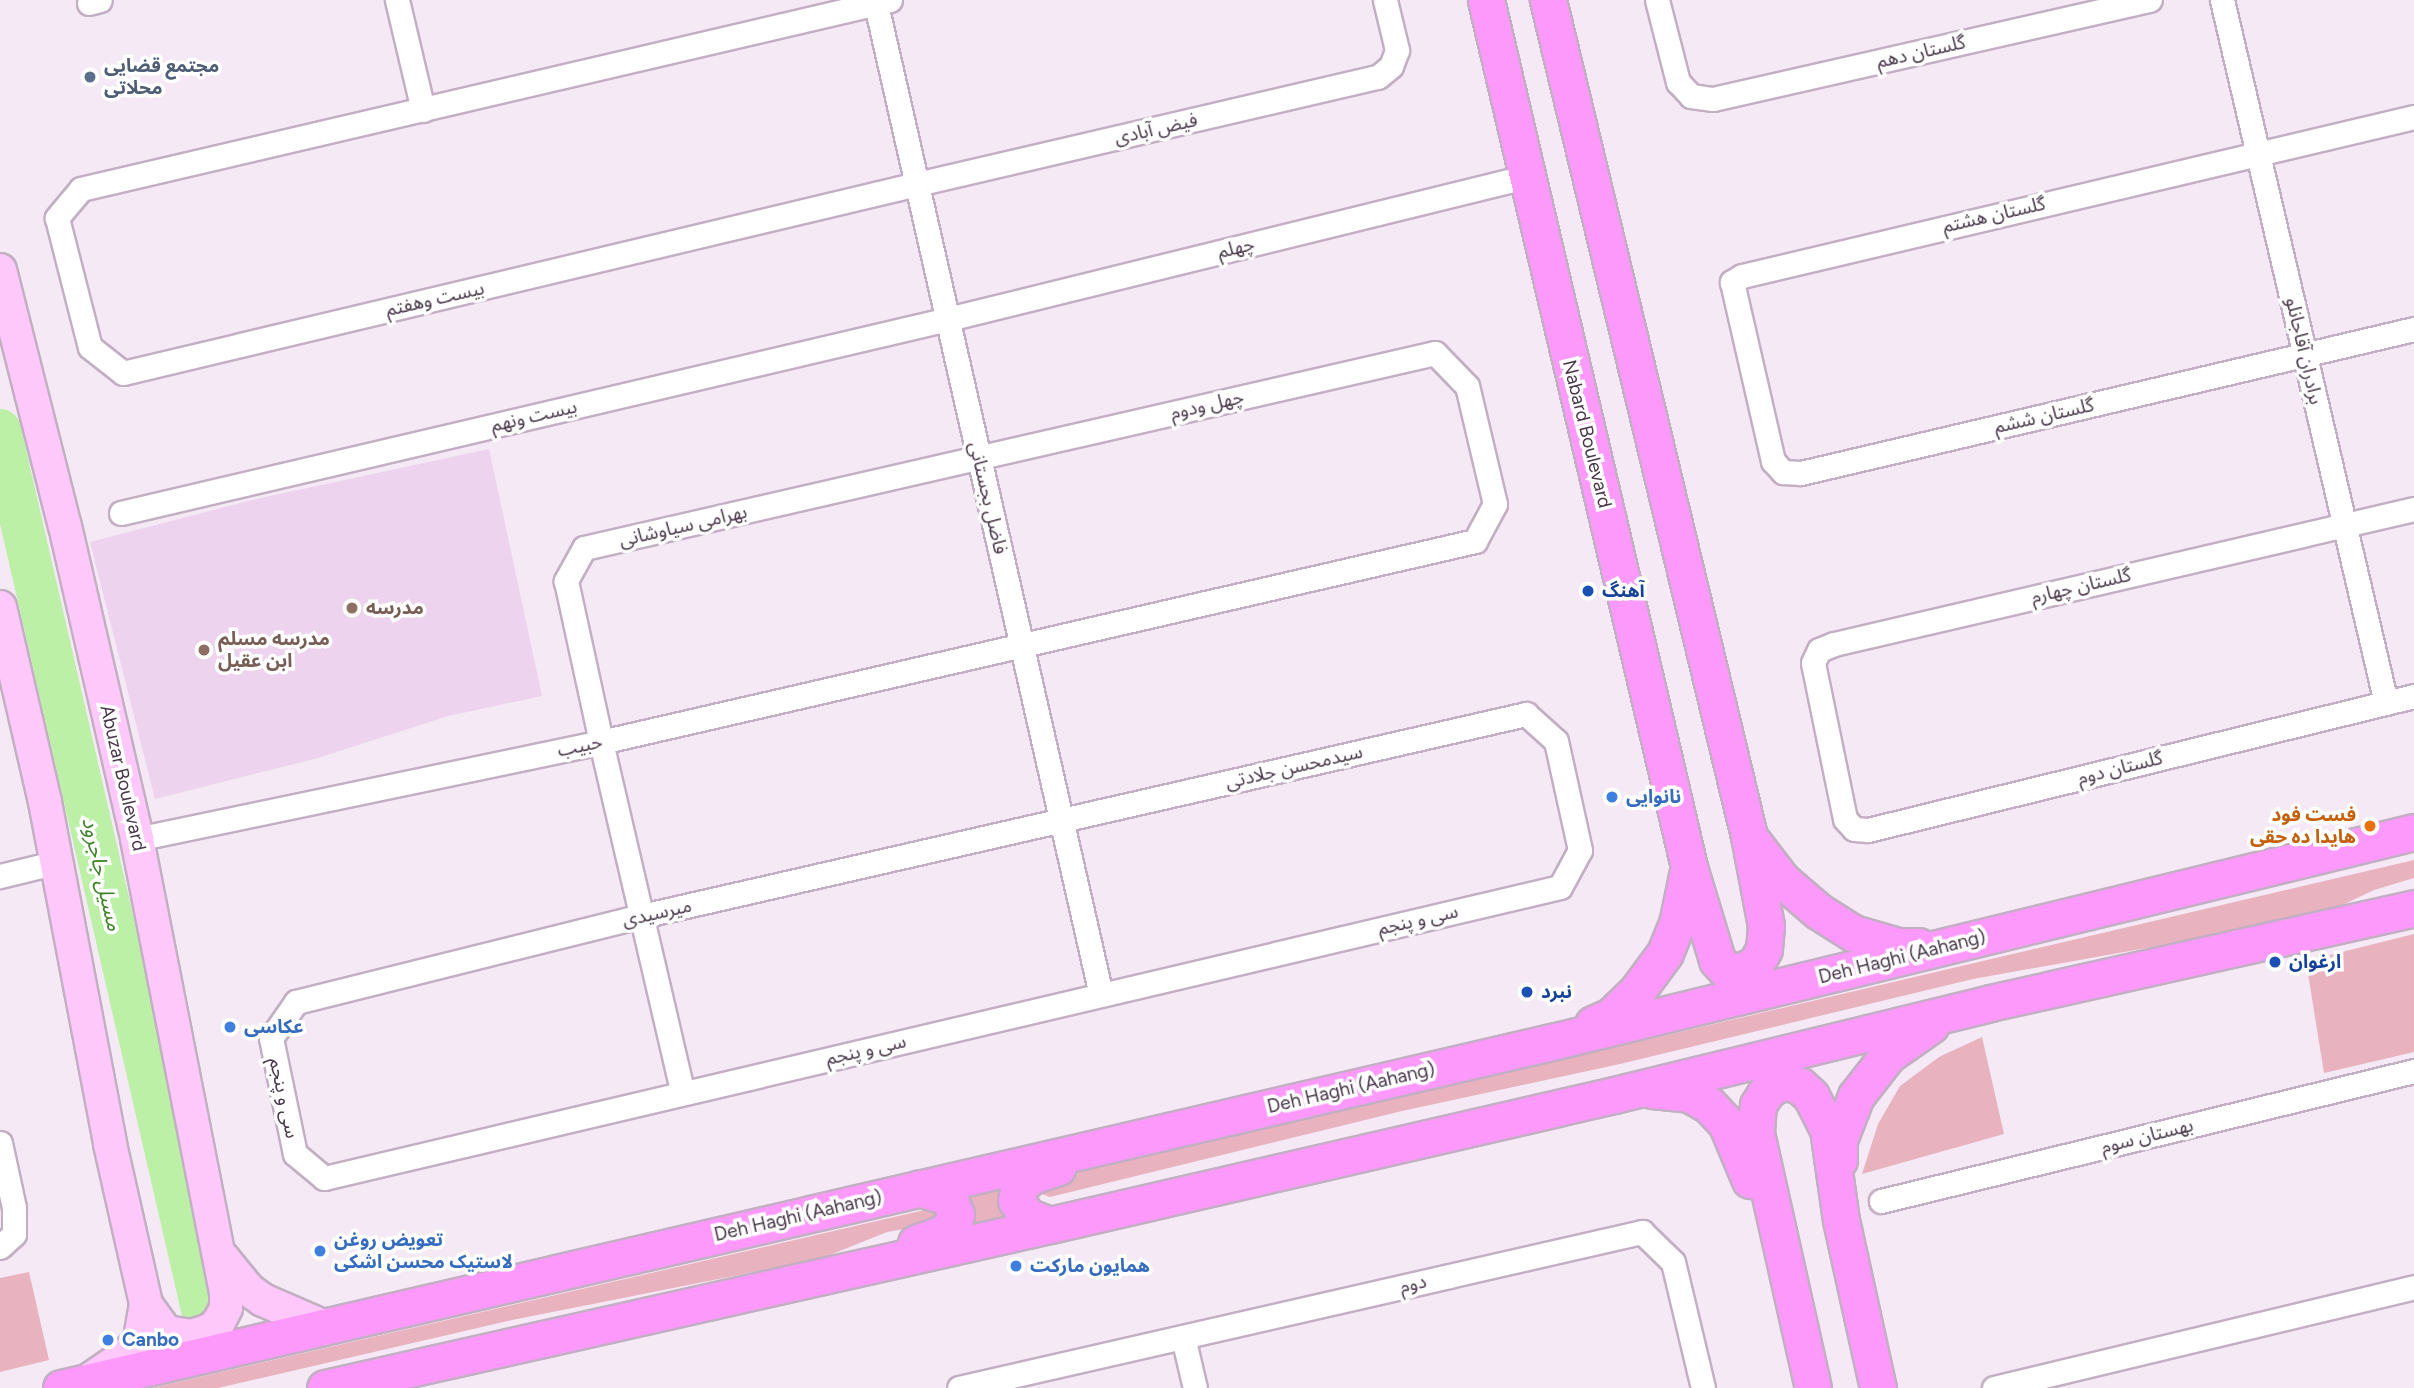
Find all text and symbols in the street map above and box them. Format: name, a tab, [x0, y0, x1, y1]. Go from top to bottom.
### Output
street label: گلستان دهم	[1874, 31, 1968, 73]
place label: مجتمع قضایی محلاتی	[104, 55, 219, 99]
marker: مجتمع قضایی محلاتی	[82, 69, 98, 85]
street label: فیض آبادی	[1112, 108, 1200, 150]
street label: گلستان هشتم	[1940, 192, 2048, 238]
street label: چهلم	[1215, 232, 1257, 264]
street label: بیست وهفتم	[384, 277, 486, 321]
street label: برادران آقاجانلو	[2281, 295, 2327, 407]
street label: Nabard Boulevard	[1558, 358, 1616, 510]
street label: چهل ودوم	[1168, 385, 1246, 425]
street label: گلستان ششم	[1992, 393, 2096, 439]
street label: بیست ونهم	[489, 395, 579, 437]
street label: فاضل بجستانی	[964, 439, 1012, 557]
street label: بهرامی سیاوشانی	[617, 500, 749, 552]
street label: گلستان چهارم	[2029, 563, 2133, 609]
place label: آهنگ	[1602, 580, 1645, 602]
marker: آهنگ	[1580, 583, 1596, 599]
place label: مدرسه	[366, 597, 424, 619]
marker: مدرسه	[344, 600, 360, 616]
place label: مدرسه مسلم ابن عقیل	[218, 628, 330, 672]
marker: مدرسه مسلم ابن عقیل	[196, 642, 212, 658]
street label: Abuzar Boulevard	[95, 703, 151, 853]
street label: حبیب	[555, 730, 605, 762]
street label: سیدمحسن جلادتی	[1223, 740, 1365, 794]
street label: گلستان دوم	[2075, 746, 2165, 790]
place label: نانوایی	[1626, 786, 1681, 808]
marker: نانوایی	[1604, 789, 1620, 805]
place label: فست فود هایدا ده حقی	[2250, 804, 2356, 848]
water label: مسیل جاجرود	[77, 815, 127, 933]
marker: فست فود هایدا ده حقی	[2362, 818, 2378, 834]
street label: میرسیدی	[620, 894, 694, 932]
street label: سی و پنجم	[1376, 900, 1460, 940]
street label: Deh Haghi (Aahang)	[1816, 925, 1988, 989]
place label: ارغوان	[2289, 951, 2341, 973]
marker: ارغوان	[2267, 954, 2283, 970]
place label: نبرد	[1541, 981, 1572, 1003]
marker: نبرد	[1519, 984, 1535, 1000]
place label: عکاسى	[244, 1016, 304, 1038]
marker: عکاسى	[222, 1019, 238, 1035]
street label: سی و پنجم	[824, 1030, 908, 1070]
street label: سی و پنجم	[264, 1056, 304, 1140]
street label: Deh Haghi (Aahang)	[1265, 1058, 1437, 1118]
street label: بهستان سوم	[2099, 1114, 2195, 1158]
street label: Deh Haghi (Aahang)	[712, 1186, 884, 1246]
place label: تعویض روغن لاستیک محسن اشکی	[334, 1229, 513, 1273]
marker: تعویض روغن لاستیک محسن اشکی	[312, 1243, 328, 1259]
place label: همایون مارکت	[1030, 1255, 1150, 1277]
marker: همایون مارکت	[1008, 1258, 1024, 1274]
street label: دوم	[1397, 1270, 1429, 1298]
place label: Canbo	[122, 1329, 179, 1351]
marker: Canbo	[100, 1332, 116, 1348]

